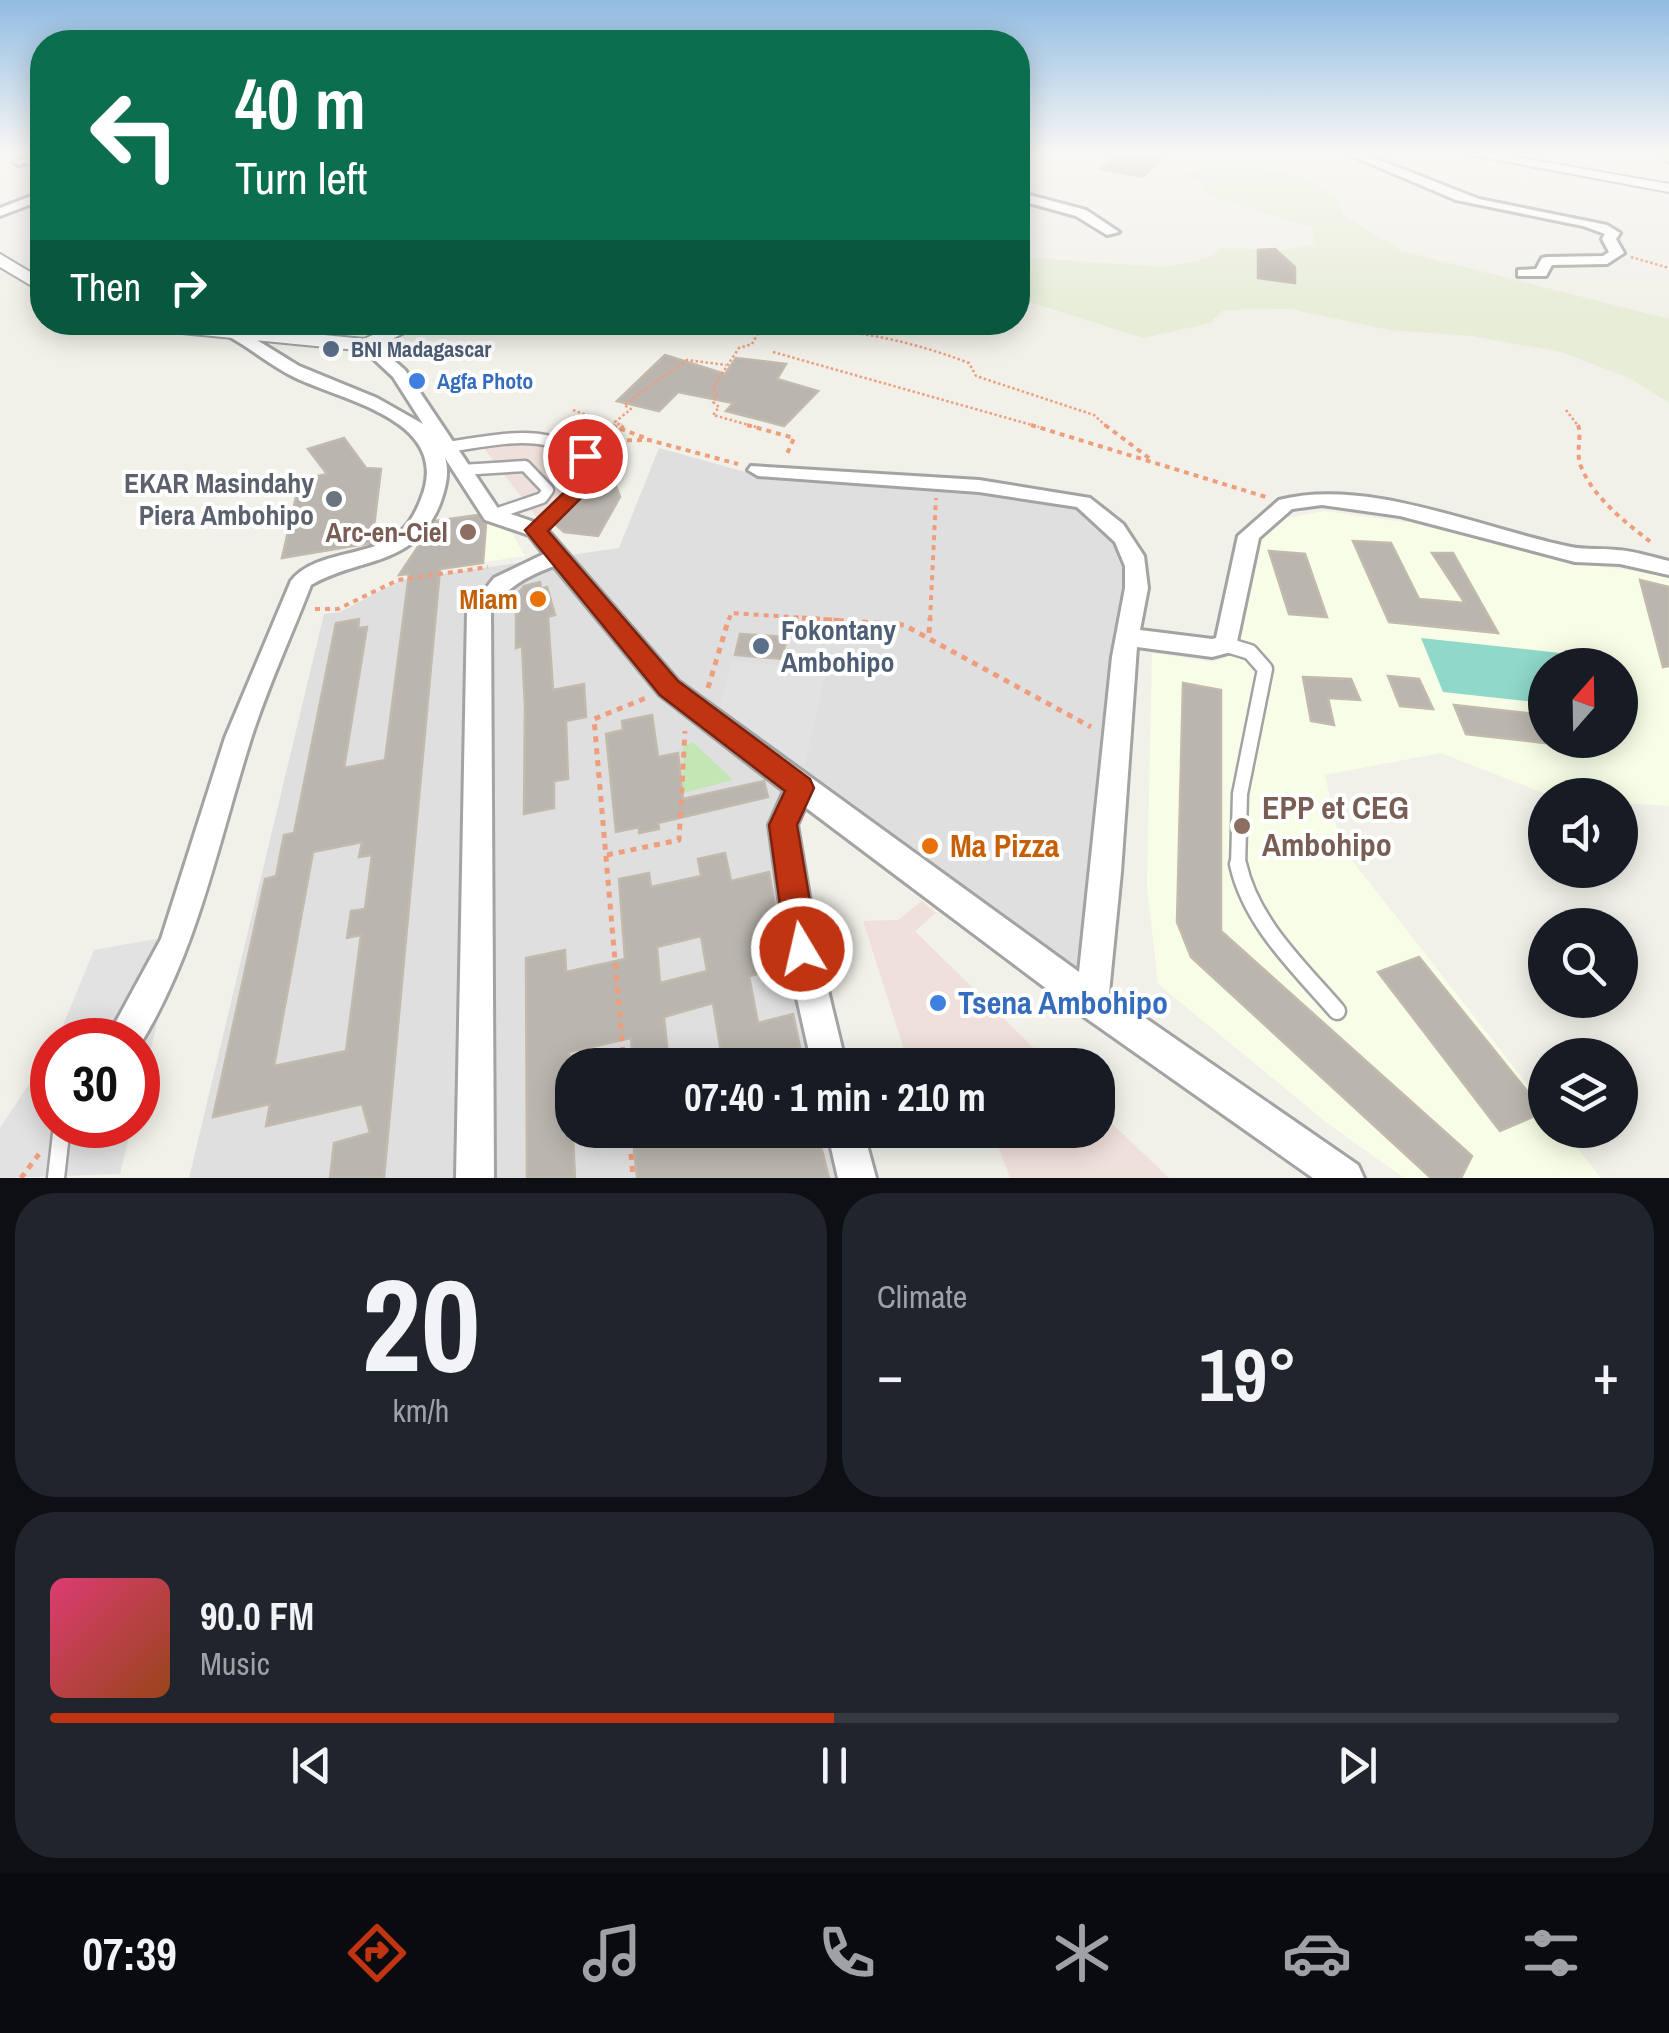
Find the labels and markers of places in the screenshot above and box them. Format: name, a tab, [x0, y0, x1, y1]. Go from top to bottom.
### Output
place label: BNI Madagascar	[351, 334, 491, 364]
marker: BNI Madagascar	[320, 338, 342, 360]
place label: Agfa Photo	[437, 366, 533, 396]
marker: Agfa Photo	[406, 370, 428, 392]
pin	[543, 414, 628, 499]
place label: EKAR Masindahy Piera Ambohipo	[124, 464, 314, 534]
marker: EKAR Masindahy Piera Ambohipo	[323, 488, 345, 510]
place label: Arc-en-Ciel	[326, 513, 448, 551]
marker: Arc-en-Ciel	[457, 521, 479, 543]
place label: Miam	[459, 580, 518, 618]
marker: Miam	[527, 588, 549, 610]
place label: Fokontany Ambohipo	[781, 611, 896, 681]
marker: Fokontany Ambohipo	[750, 635, 772, 657]
place label: EPP et CEG Ambohipo	[1262, 786, 1409, 866]
marker: EPP et CEG Ambohipo	[1231, 815, 1253, 837]
place label: Ma Pizza	[950, 824, 1060, 867]
marker: Ma Pizza	[919, 835, 941, 857]
place label: Tsena Ambohipo	[958, 981, 1168, 1024]
marker: Tsena Ambohipo	[927, 992, 949, 1014]

